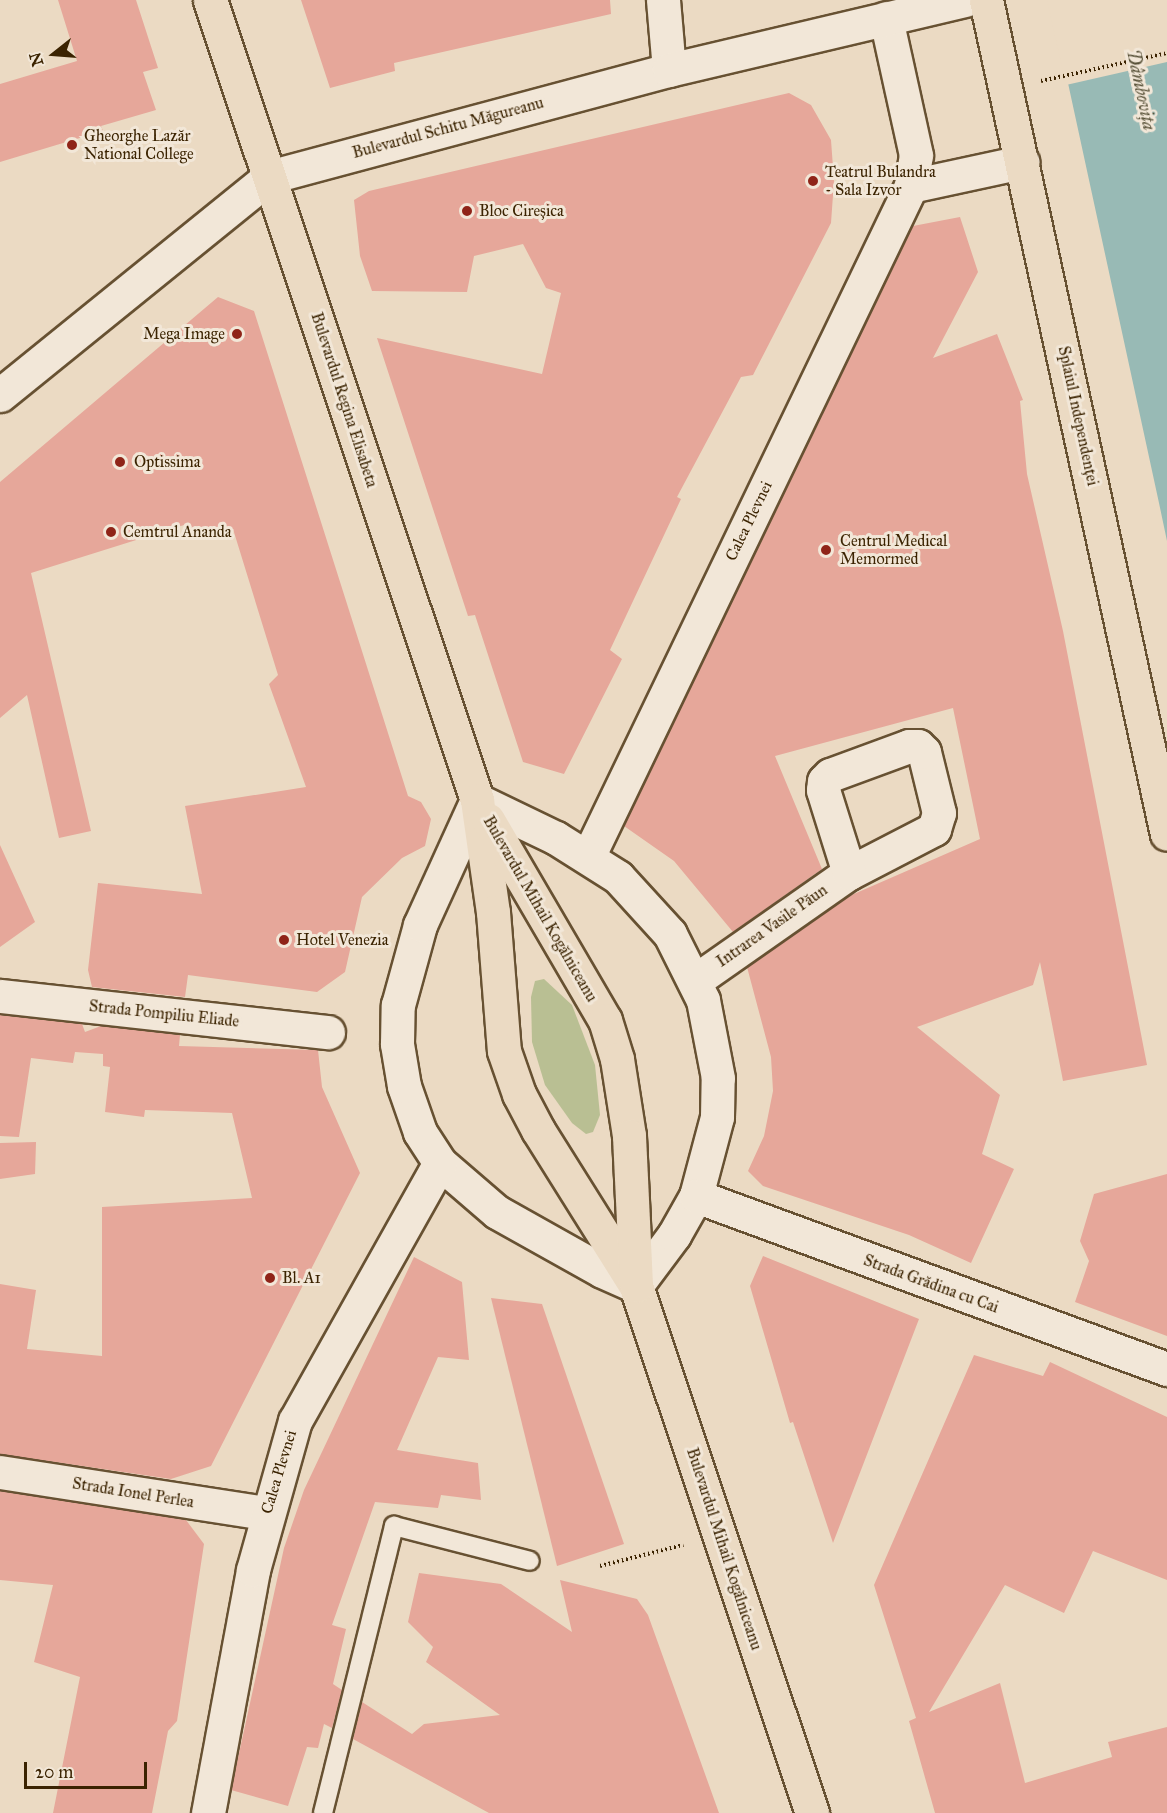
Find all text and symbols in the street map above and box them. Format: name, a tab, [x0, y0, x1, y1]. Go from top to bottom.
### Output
north arrow	[24, 24, 84, 84]
water label: Dâmbovița	[1122, 48, 1160, 132]
text: N	[25, 50, 47, 69]
street label: Bulevardul Schitu Măgureanu	[350, 93, 546, 163]
place label: Gheorghe Lazăr National College	[84, 126, 194, 164]
marker: Gheorghe Lazăr National College	[65, 138, 79, 152]
place label: Teatrul Bulandra - Sala Izvor	[825, 162, 936, 200]
marker: Teatrul Bulandra - Sala Izvor	[806, 174, 820, 188]
place label: Bloc Cireșica	[479, 201, 564, 221]
marker: Bloc Cireșica	[460, 204, 474, 218]
street label: Bulevardul Regina Elisabeta	[307, 310, 381, 490]
place label: Mega Image	[143, 324, 225, 344]
marker: Mega Image	[230, 327, 244, 341]
street label: Splaiul Independenței	[1054, 344, 1102, 488]
place label: Optissima	[134, 452, 201, 472]
marker: Optissima	[111, 453, 129, 471]
street label: Calea Plevnei	[721, 478, 777, 564]
place label: Cemtrul Ananda	[123, 522, 232, 542]
marker: Cemtrul Ananda	[104, 525, 118, 539]
place label: Centrul Medical Memormed	[840, 531, 947, 569]
marker: Centrul Medical Memormed	[817, 541, 835, 559]
street label: Bulevardul Mihail Kogălniceanu	[479, 813, 601, 1005]
street label: Intrarea Vasile Păun	[713, 881, 831, 971]
place label: Hotel Venezia	[296, 930, 388, 950]
marker: Hotel Venezia	[277, 933, 291, 947]
street label: Strada Pompiliu Eliade	[88, 997, 240, 1031]
street label: Strada Grădina cu Cai	[861, 1251, 1001, 1317]
place label: Bl. A1	[282, 1268, 321, 1288]
marker: Bl. A1	[263, 1271, 277, 1285]
street label: Calea Plevnei	[257, 1428, 301, 1516]
street label: Bulevardul Mihail Kogălniceanu	[682, 1445, 766, 1653]
street label: Strada Ionel Perlea	[71, 1474, 195, 1512]
scale bar	[27, 1750, 150, 1788]
text: 20 m	[35, 1761, 73, 1783]

